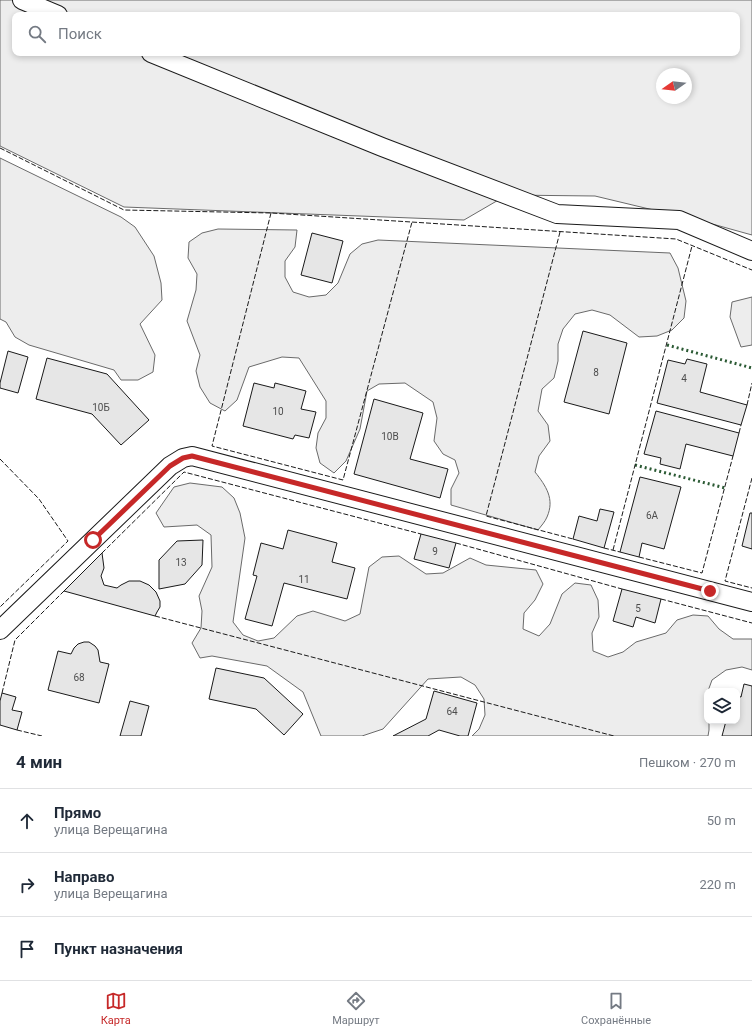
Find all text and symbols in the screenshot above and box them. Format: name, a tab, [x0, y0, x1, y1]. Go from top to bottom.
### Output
search box	[12, 12, 740, 56]
icon: search	[26, 23, 48, 45]
text: Поиск	[58, 25, 102, 43]
north arrow	[656, 68, 692, 104]
house number: 8	[593, 367, 599, 378]
house number: 4	[681, 373, 687, 384]
house number: 10Б	[92, 402, 110, 413]
house number: 10	[272, 406, 284, 417]
house number: 10В	[381, 431, 399, 442]
house number: 6А	[646, 510, 659, 521]
route start	[84, 531, 102, 549]
house number: 9	[432, 546, 438, 557]
house number: 13	[175, 557, 187, 568]
house number: 11	[298, 574, 310, 585]
route end	[701, 582, 719, 600]
house number: 5	[635, 603, 641, 614]
house number: 68	[73, 672, 85, 683]
map controls	[704, 688, 740, 724]
button: layers	[704, 688, 740, 724]
house number: 64	[446, 706, 458, 717]
text: 4 мин	[16, 752, 62, 772]
text: Пешком · 270 m	[639, 755, 736, 770]
text: Прямо	[54, 804, 101, 822]
icon: ahead	[16, 810, 38, 832]
text: 50 m	[707, 813, 736, 828]
text: улица Верещагина	[54, 822, 167, 837]
text: Направо	[54, 868, 115, 886]
icon: right	[16, 874, 38, 896]
text: 220 m	[699, 877, 736, 892]
text: улица Верещагина	[54, 886, 167, 901]
icon: arrive	[16, 938, 38, 960]
text: Пункт назначения	[54, 940, 183, 958]
tab: Карта	[101, 990, 131, 1027]
tab: Маршрут	[332, 990, 380, 1027]
tab: Сохранённые	[581, 990, 651, 1027]

